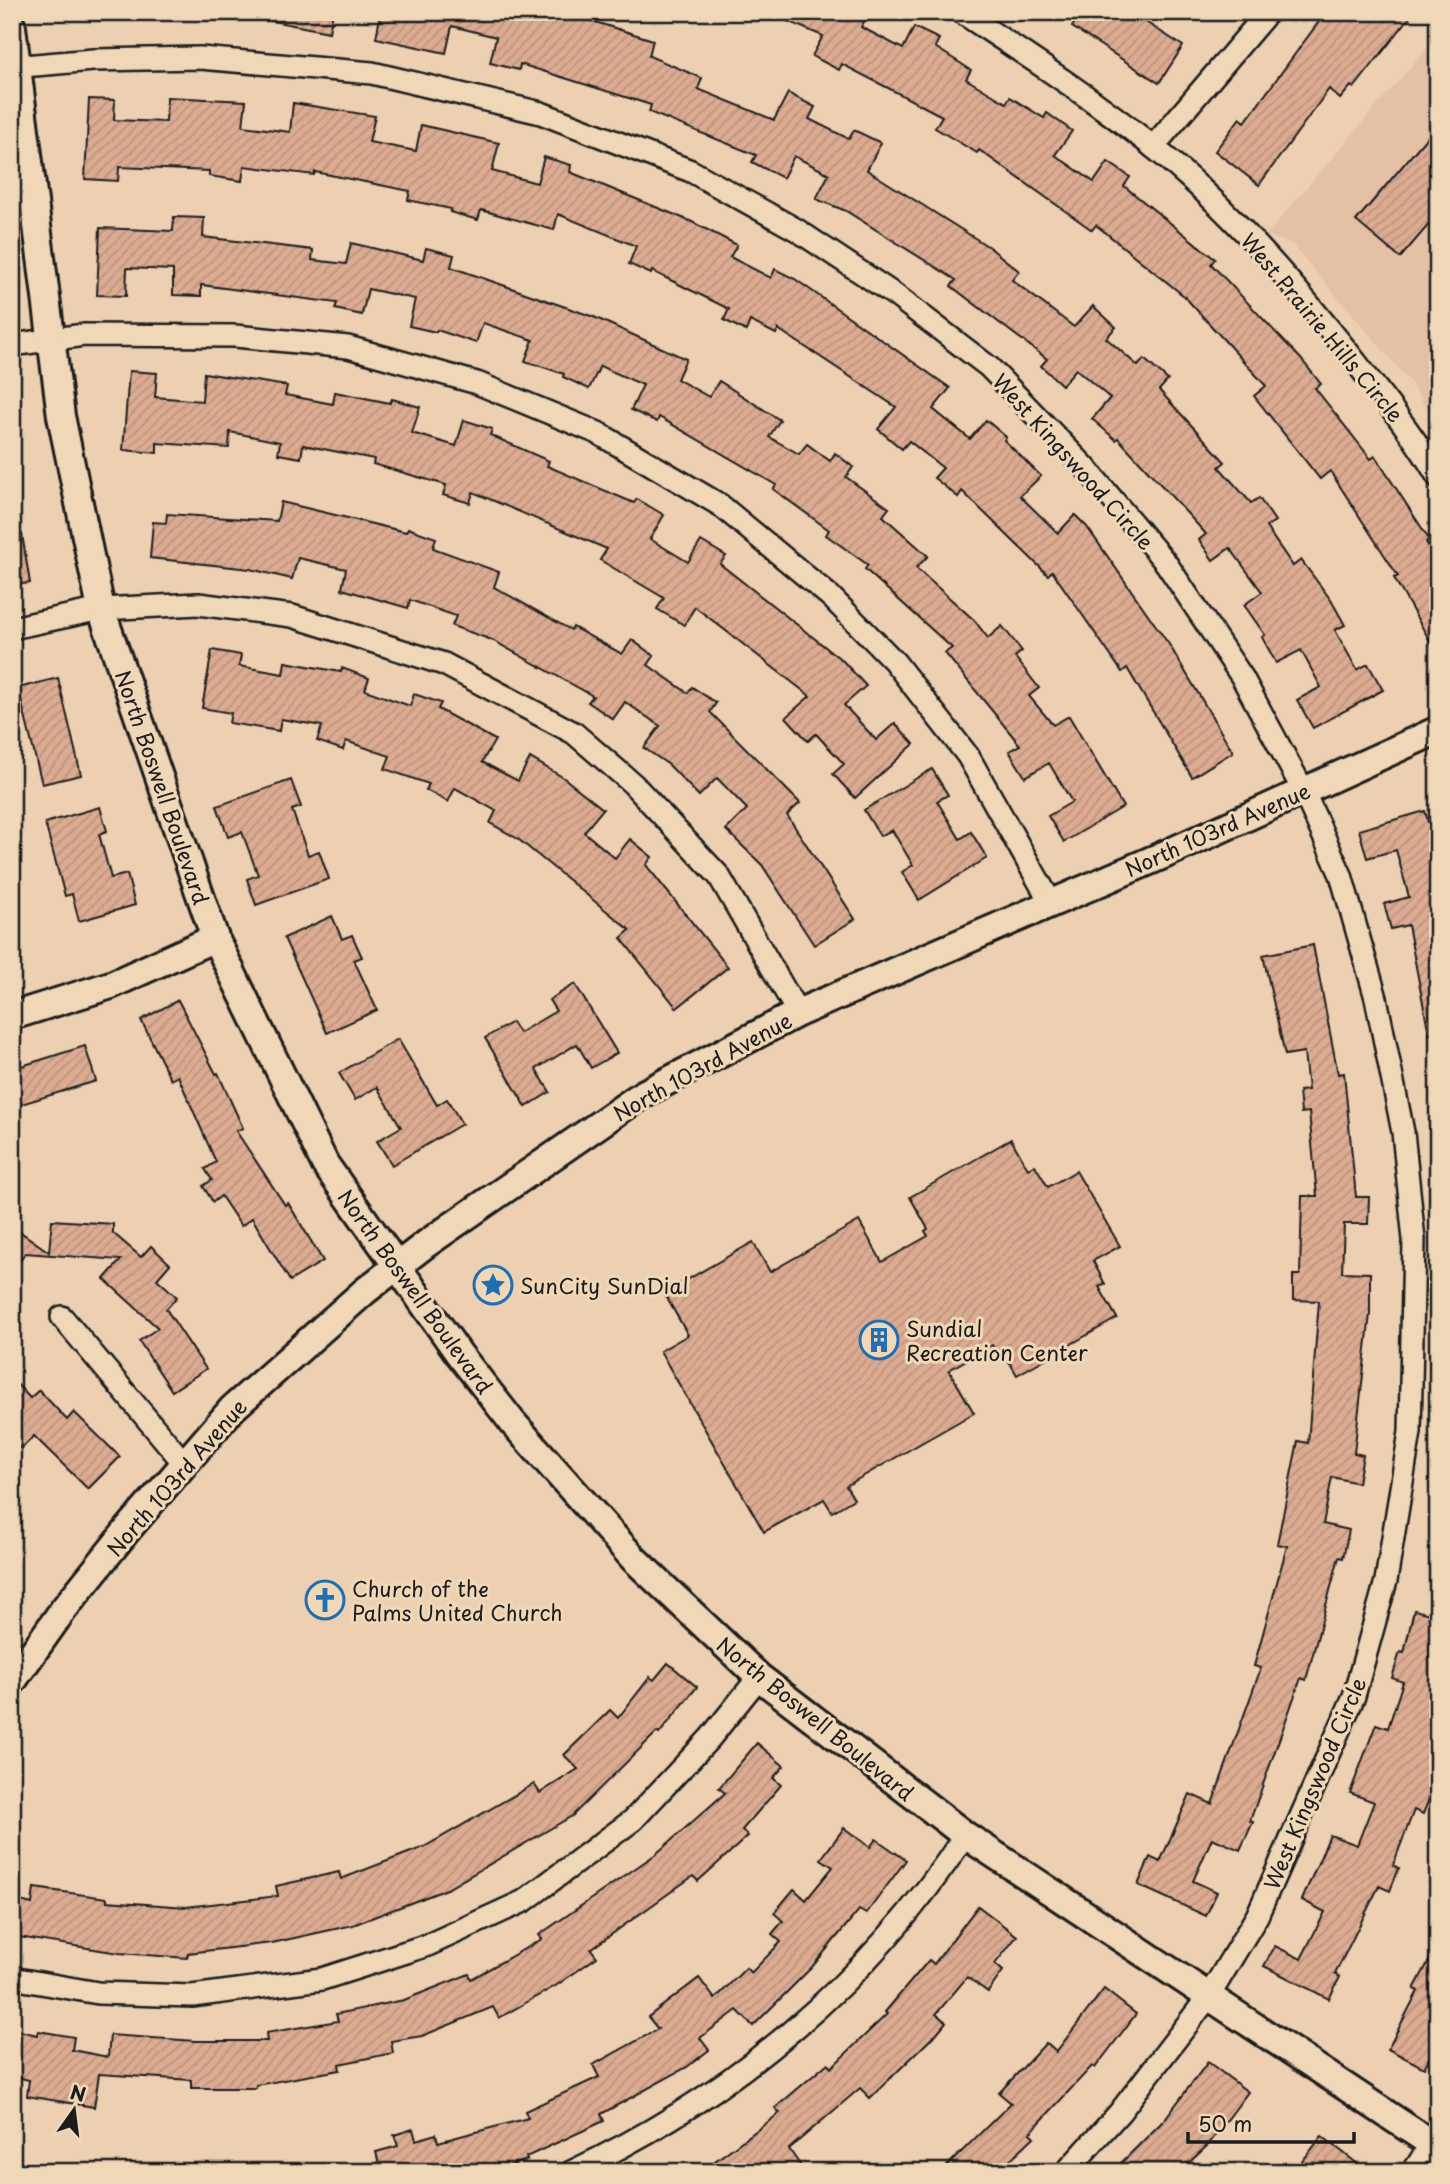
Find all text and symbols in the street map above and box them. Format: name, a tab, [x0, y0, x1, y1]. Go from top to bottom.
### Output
street label: West Prairie Hills Circle	[1234, 225, 1412, 429]
street label: West Kingswood Circle	[986, 366, 1162, 556]
street label: North Boswell Boulevard	[108, 666, 218, 909]
street label: North 103rd Avenue	[1119, 774, 1315, 884]
street label: North 103rd Avenue	[607, 1004, 797, 1128]
street label: North Boswell Boulevard	[331, 1182, 501, 1400]
place icon: SunCity SunDial	[472, 1264, 514, 1306]
place label: SunCity SunDial	[520, 1269, 689, 1301]
place label: Sundial Recreation Center	[906, 1312, 1088, 1368]
building icon: Sundial Recreation Center	[858, 1319, 900, 1361]
street label: North 103rd Avenue	[98, 1391, 254, 1563]
place label: Church of the Palms United Church	[352, 1572, 562, 1628]
church icon: Church of the Palms United Church	[304, 1579, 346, 1621]
street label: North Boswell Boulevard	[710, 1628, 922, 1808]
street label: West Kingswood Circle	[1255, 1672, 1373, 1894]
north arrow	[38, 2076, 108, 2146]
text: N	[68, 2077, 89, 2108]
scale bar	[1188, 2100, 1354, 2144]
text: 50 m	[1198, 2107, 1252, 2139]

